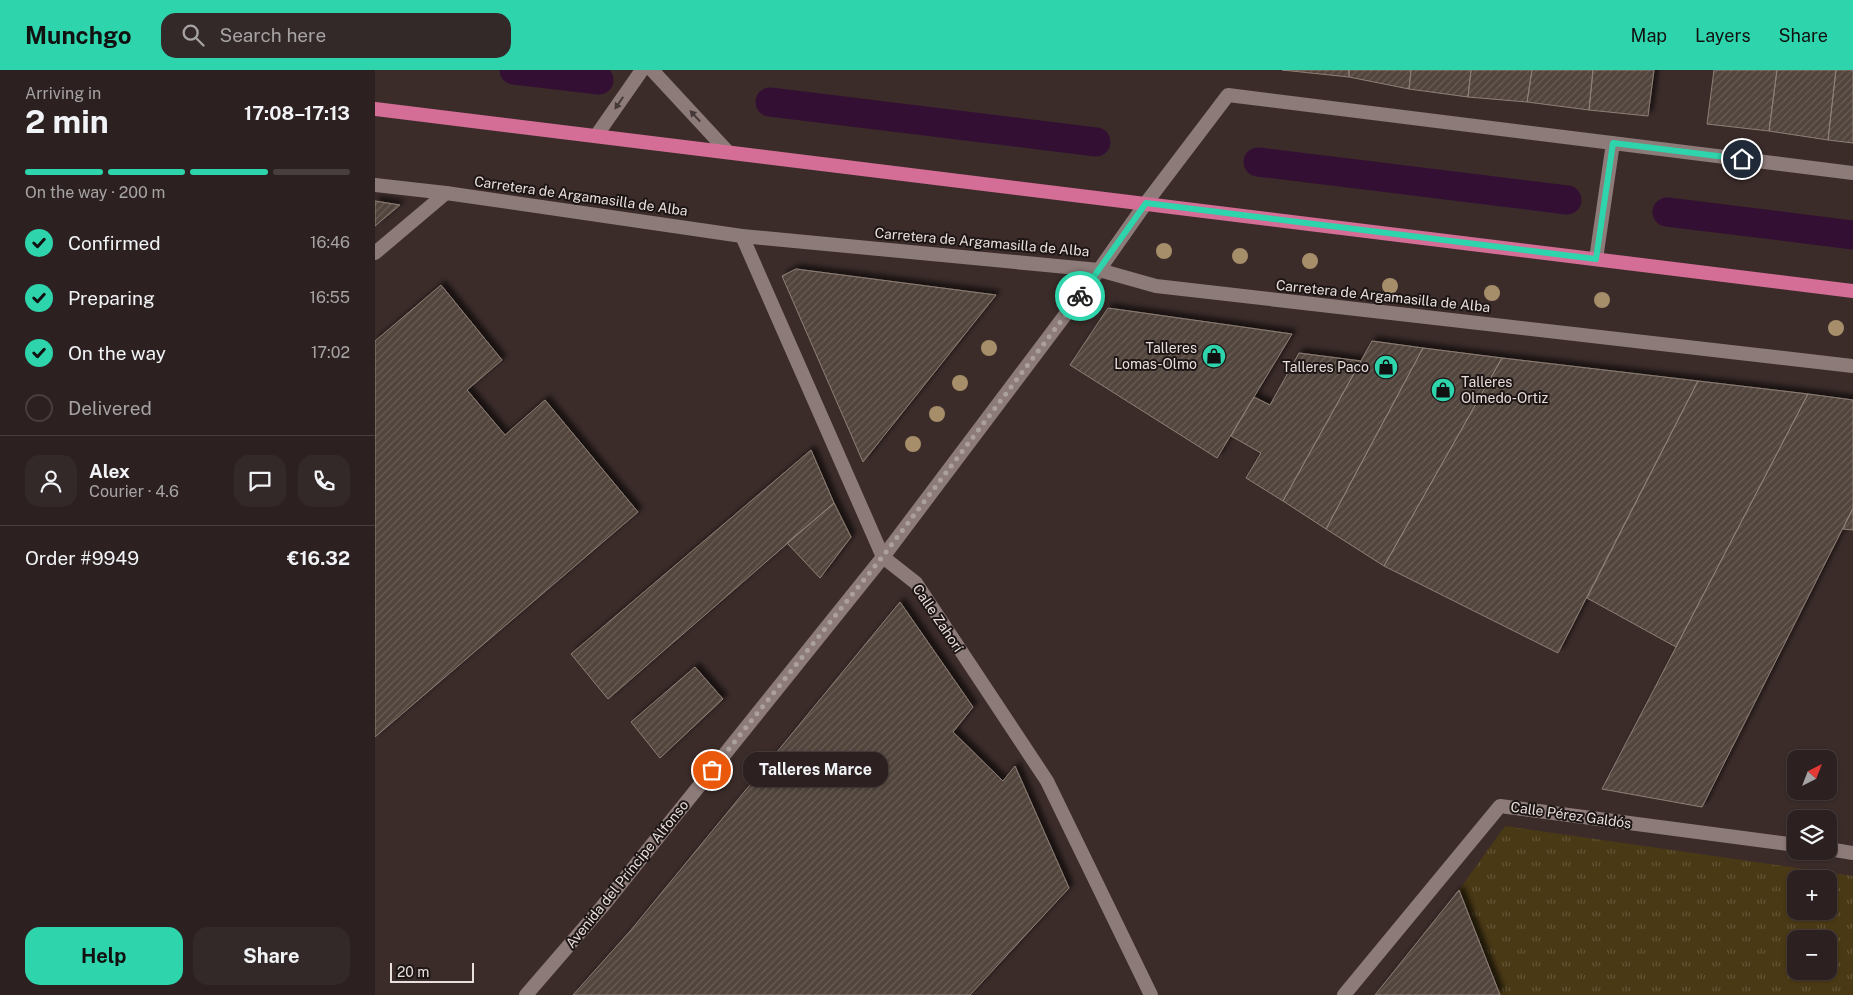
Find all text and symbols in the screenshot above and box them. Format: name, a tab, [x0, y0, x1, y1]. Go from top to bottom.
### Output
search box	[161, 13, 511, 58]
text: Munchgo	[25, 21, 131, 49]
icon: search	[179, 21, 207, 49]
text: Search here	[219, 24, 326, 46]
text: Map	[1631, 25, 1667, 46]
text: Layers	[1695, 25, 1751, 46]
text: Share	[1779, 25, 1828, 46]
text: Arriving in	[25, 84, 101, 103]
one-way arrow	[614, 96, 624, 110]
text: 17:08–17:13	[244, 102, 350, 124]
text: 2 min	[25, 103, 109, 140]
one-way arrow	[689, 111, 701, 123]
pin	[1721, 138, 1763, 180]
icon: home	[1728, 145, 1756, 173]
street label: Carretera de Argamasilla de Alba	[473, 173, 689, 219]
text: On the way · 200 m	[25, 183, 165, 202]
street label: Carretera de Argamasilla de Alba	[874, 225, 1090, 259]
icon: check	[25, 229, 53, 257]
text: Confirmed	[68, 232, 161, 254]
text: 16:46	[310, 233, 350, 252]
courier	[1055, 271, 1105, 321]
street label: Carretera de Argamasilla de Alba	[1275, 277, 1491, 315]
icon: bike	[1066, 282, 1094, 310]
icon: check	[25, 284, 53, 312]
text: Preparing	[68, 287, 155, 309]
text: 16:55	[309, 288, 350, 307]
icon: check	[25, 339, 53, 367]
place label: Talleres Lomas-Olmo	[1114, 340, 1197, 372]
text: On the way	[68, 342, 166, 364]
text: 17:02	[311, 343, 350, 362]
shop icon: Talleres Lomas-Olmo	[1201, 343, 1227, 369]
shop icon: Talleres Paco	[1373, 354, 1399, 380]
place label: Talleres Paco	[1282, 359, 1369, 375]
place label: Talleres Olmedo-Ortiz	[1461, 374, 1548, 406]
shop icon: Talleres Olmedo-Ortiz	[1430, 377, 1456, 403]
text: Delivered	[68, 397, 152, 419]
button: person	[25, 455, 77, 507]
button: chat	[234, 455, 286, 507]
button: phone	[298, 455, 350, 507]
text: Alex	[89, 460, 130, 482]
text: Courier · 4.6	[89, 482, 179, 501]
text: Order #9949	[25, 547, 139, 569]
text: €16.32	[287, 547, 350, 569]
street label: Calle Zahorí	[910, 581, 967, 655]
pin	[691, 749, 733, 791]
north arrow	[1787, 750, 1837, 800]
map controls	[1787, 750, 1837, 980]
callout: Talleres Marce	[742, 752, 887, 788]
icon: bag	[698, 756, 726, 784]
text: Talleres Marce	[759, 760, 872, 779]
street label: Avenida del Príncipe Alfonso	[562, 797, 692, 951]
street label: Calle Pérez Galdós	[1510, 799, 1632, 831]
button: layers	[1787, 810, 1837, 860]
button: +	[1787, 870, 1837, 920]
button: Help	[25, 927, 183, 985]
button: Share	[193, 927, 350, 985]
button: −	[1787, 930, 1837, 980]
scale bar	[390, 960, 474, 983]
text: 20 m	[397, 964, 429, 980]

